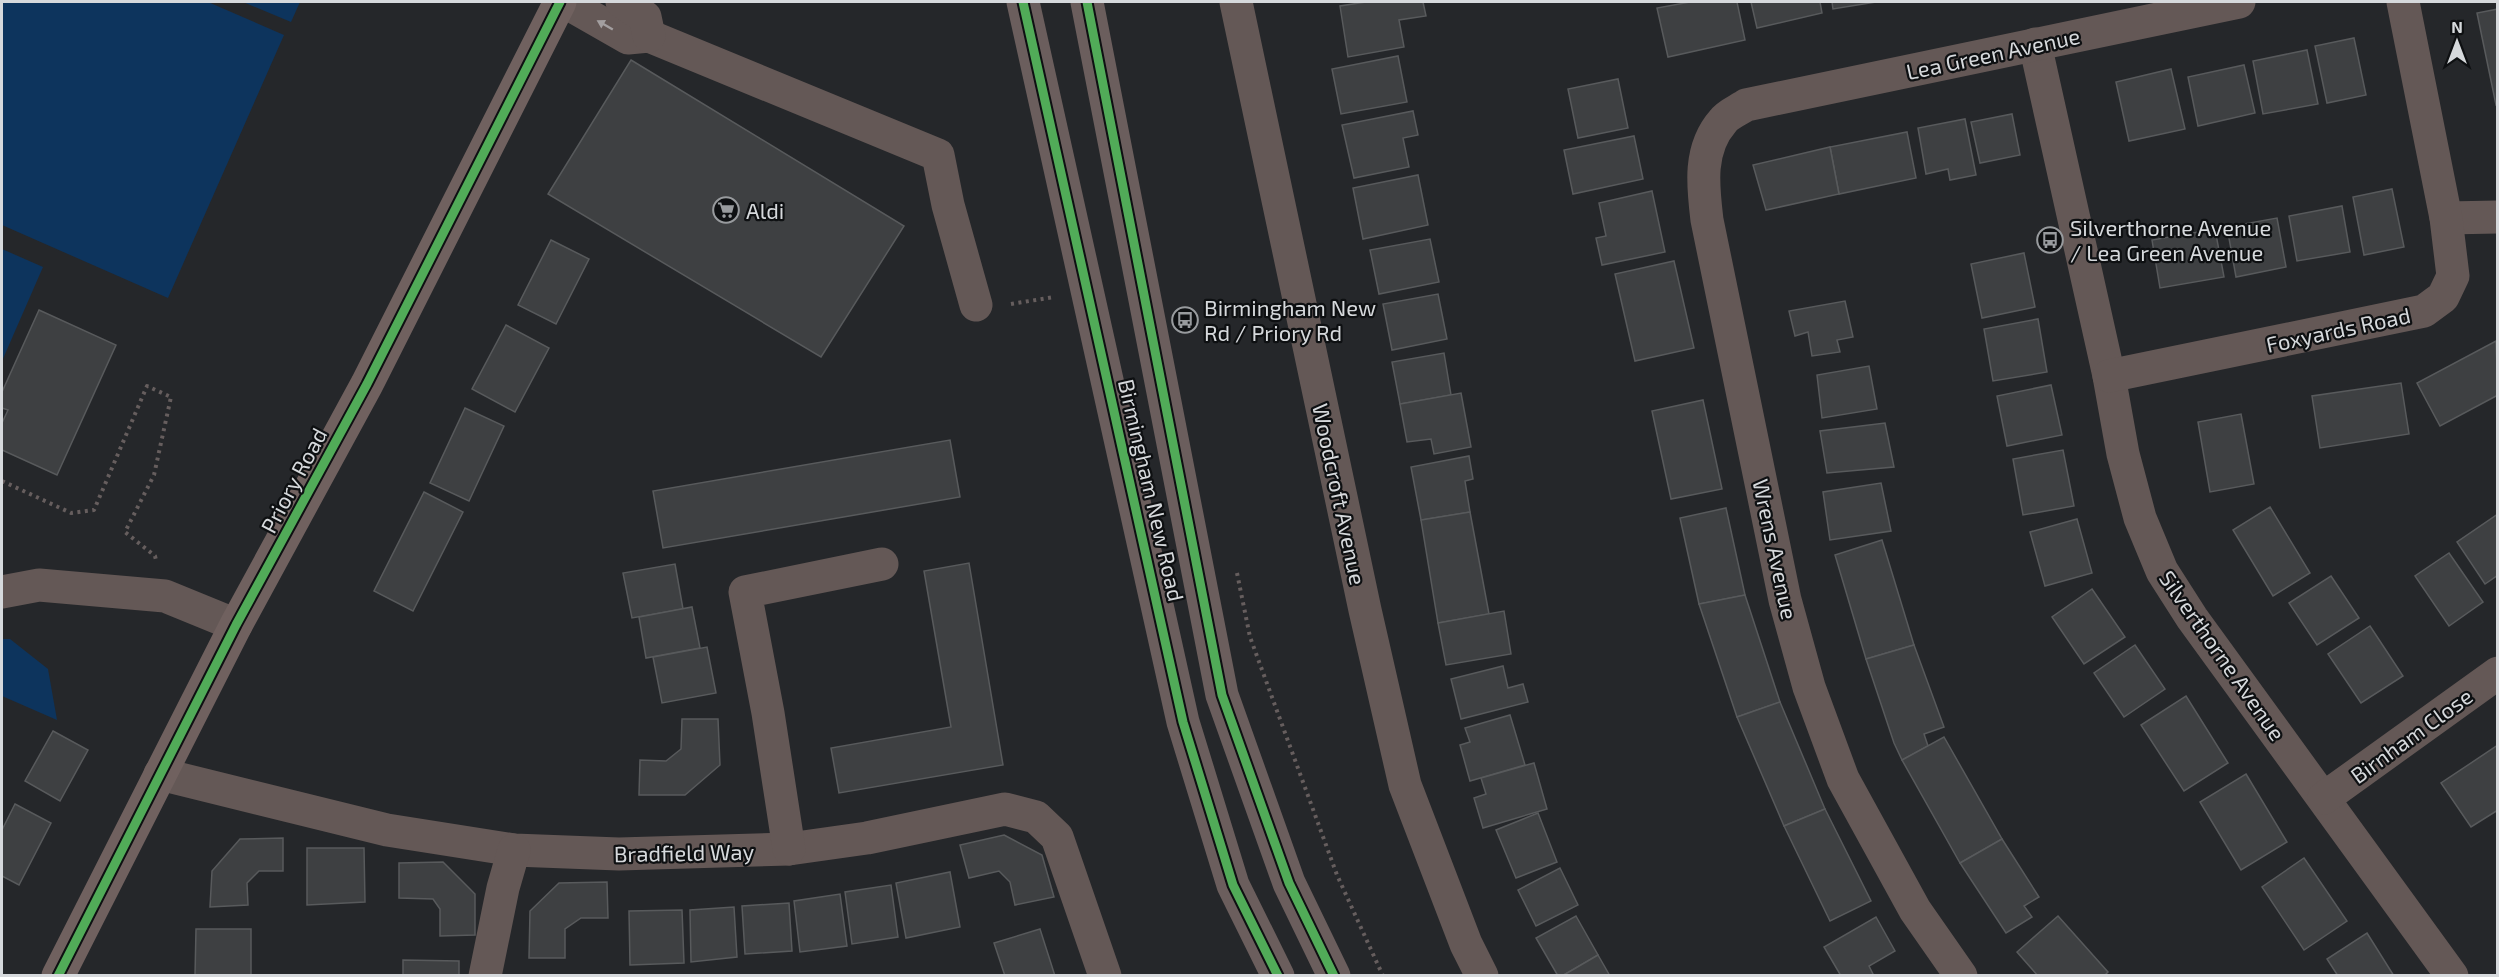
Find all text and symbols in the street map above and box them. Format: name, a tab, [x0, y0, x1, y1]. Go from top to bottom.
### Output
north arrow	[2427, 12, 2487, 72]
text: N	[2451, 17, 2463, 36]
one-way arrow	[596, 20, 613, 30]
street label: Lea Green Avenue	[1904, 22, 2082, 84]
supermarket icon: Aldi	[711, 195, 741, 225]
place label: Aldi	[746, 197, 784, 223]
place label: Silverthorne Avenue / Lea Green Avenue	[2070, 214, 2271, 265]
bus stop icon: Silverthorne Avenue / Lea Green Avenue	[2035, 225, 2065, 255]
place label: Birmingham New Rd / Priory Rd	[1204, 294, 1376, 345]
street label: Foxyards Road	[2263, 301, 2413, 357]
bus stop icon: Birmingham New Rd / Priory Rd	[1170, 305, 1200, 335]
street label: Birmingham New Road	[1114, 376, 1190, 604]
street label: Woodcroft Avenue	[1308, 401, 1372, 587]
street label: Priory Road	[254, 423, 332, 537]
street label: Wrens Avenue	[1748, 476, 1804, 622]
street label: Silverthorne Avenue	[2155, 565, 2291, 745]
street label: Birnham Close	[2345, 682, 2477, 788]
street label: Bradfield Way	[614, 838, 755, 866]

